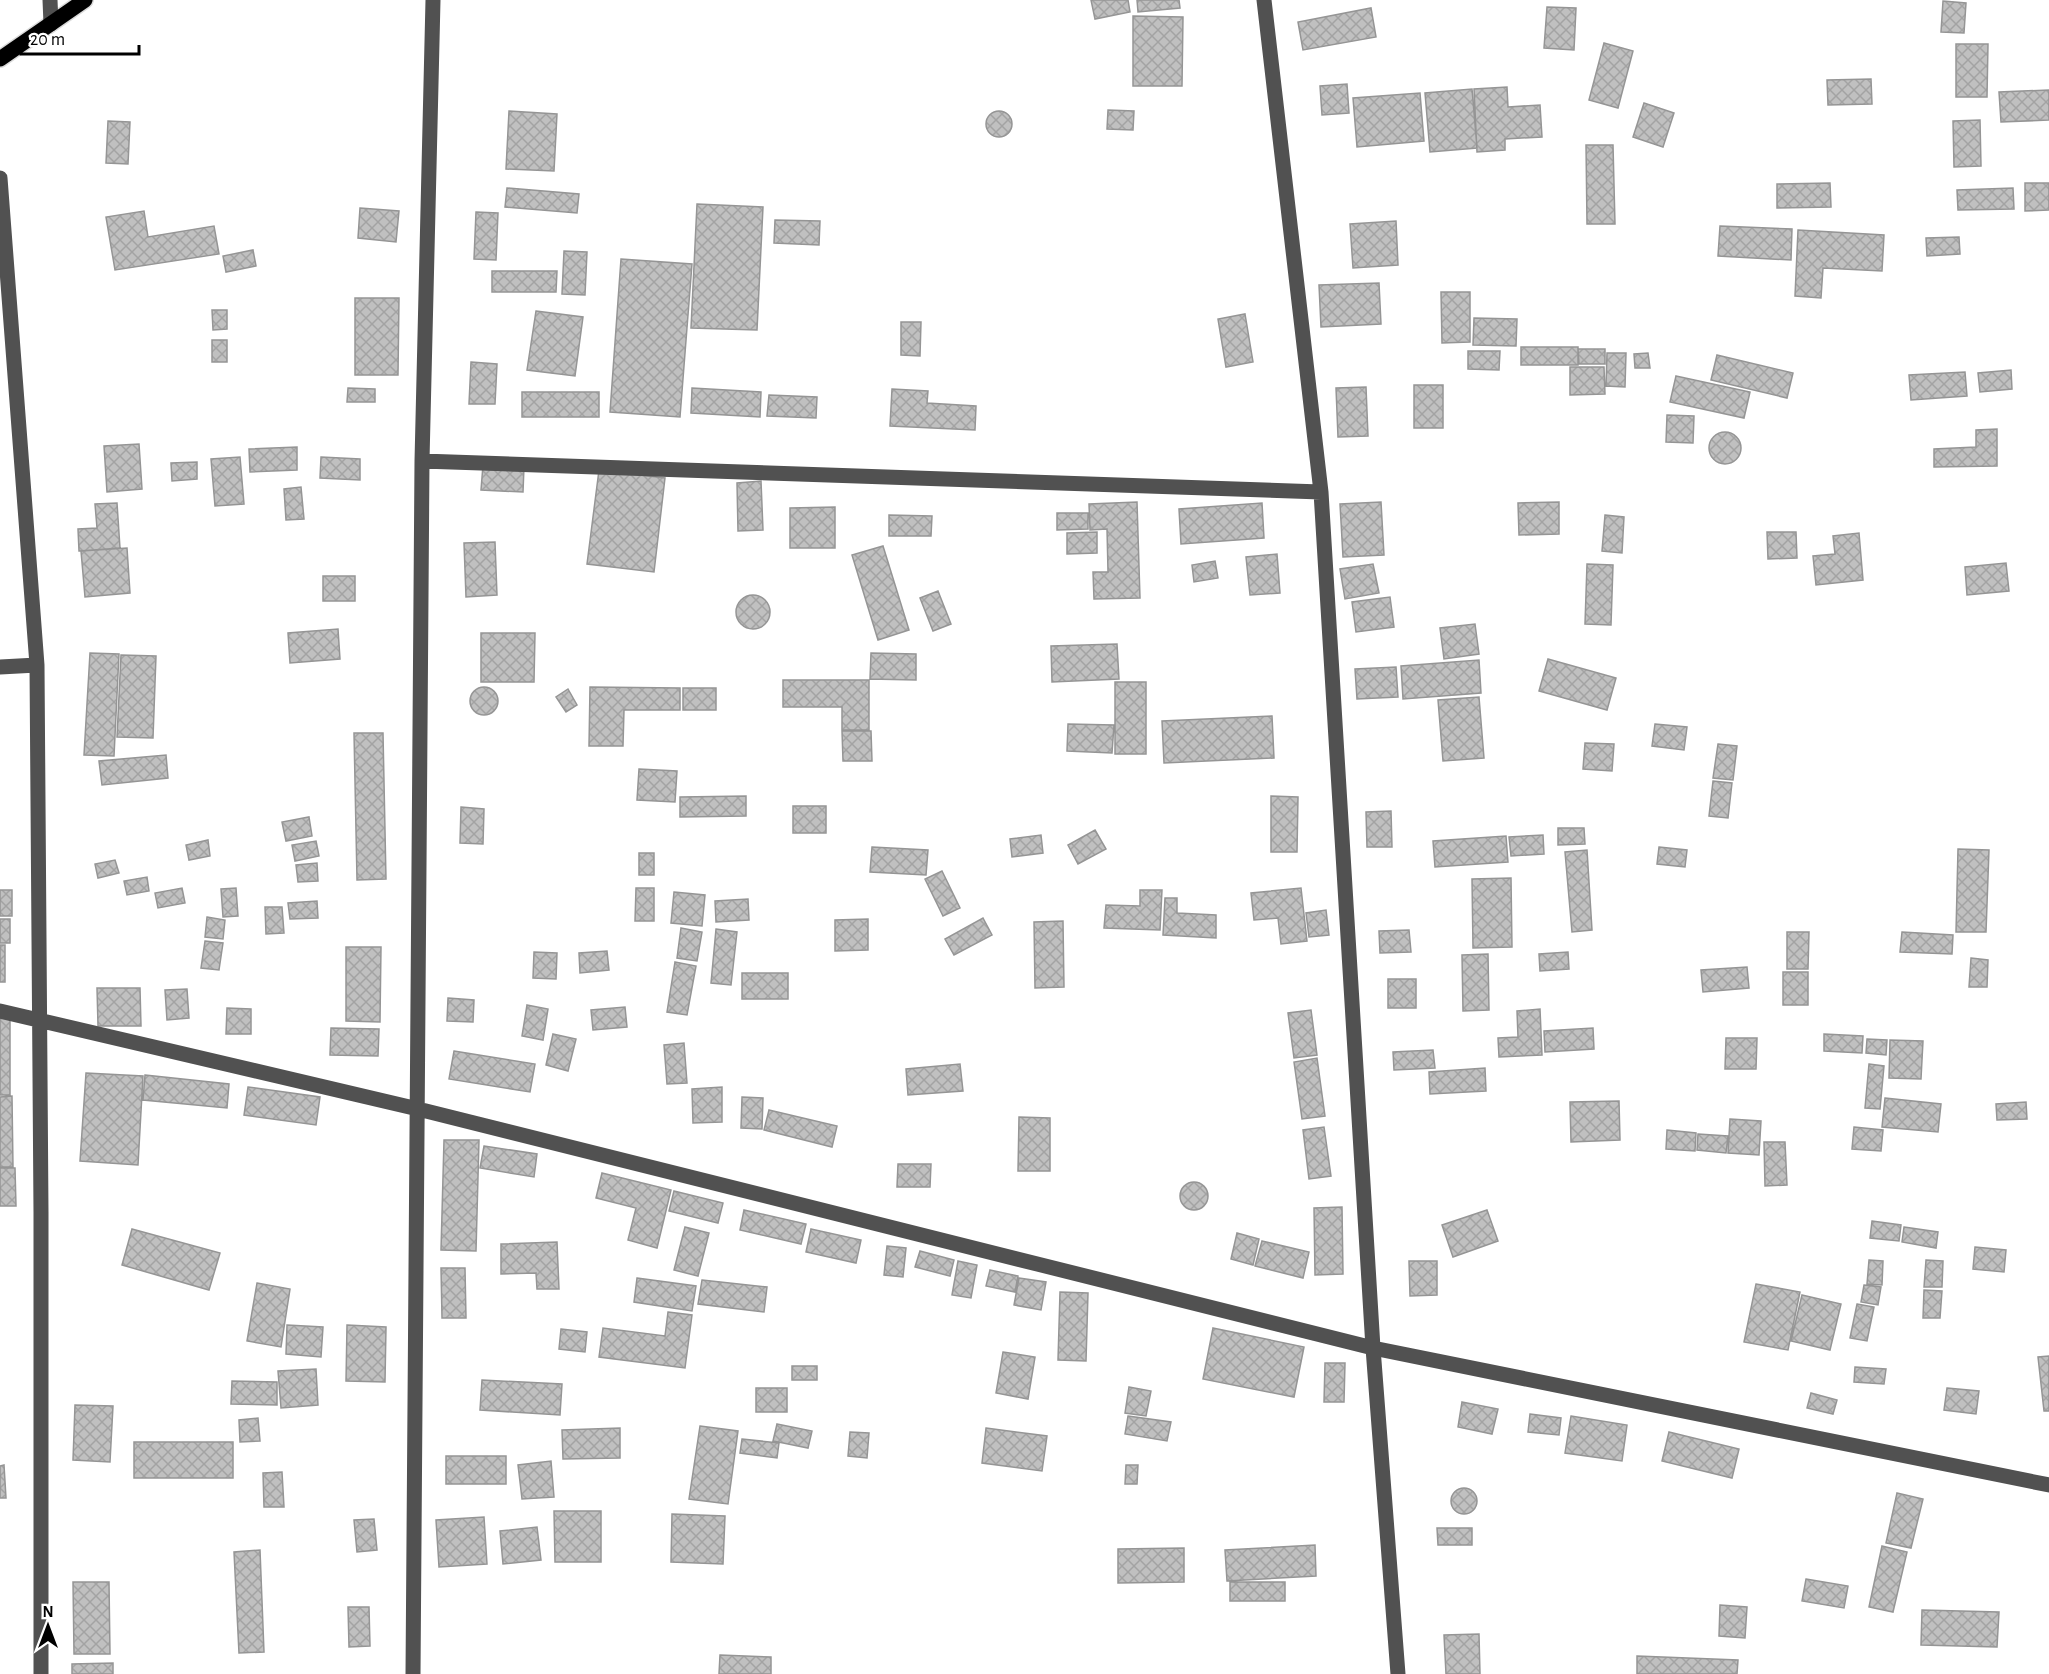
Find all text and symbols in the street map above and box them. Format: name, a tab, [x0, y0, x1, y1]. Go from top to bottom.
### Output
scale bar	[21, 18, 140, 56]
text: 20 m	[30, 31, 65, 49]
north arrow	[18, 1596, 78, 1656]
text: N	[42, 1604, 54, 1620]

